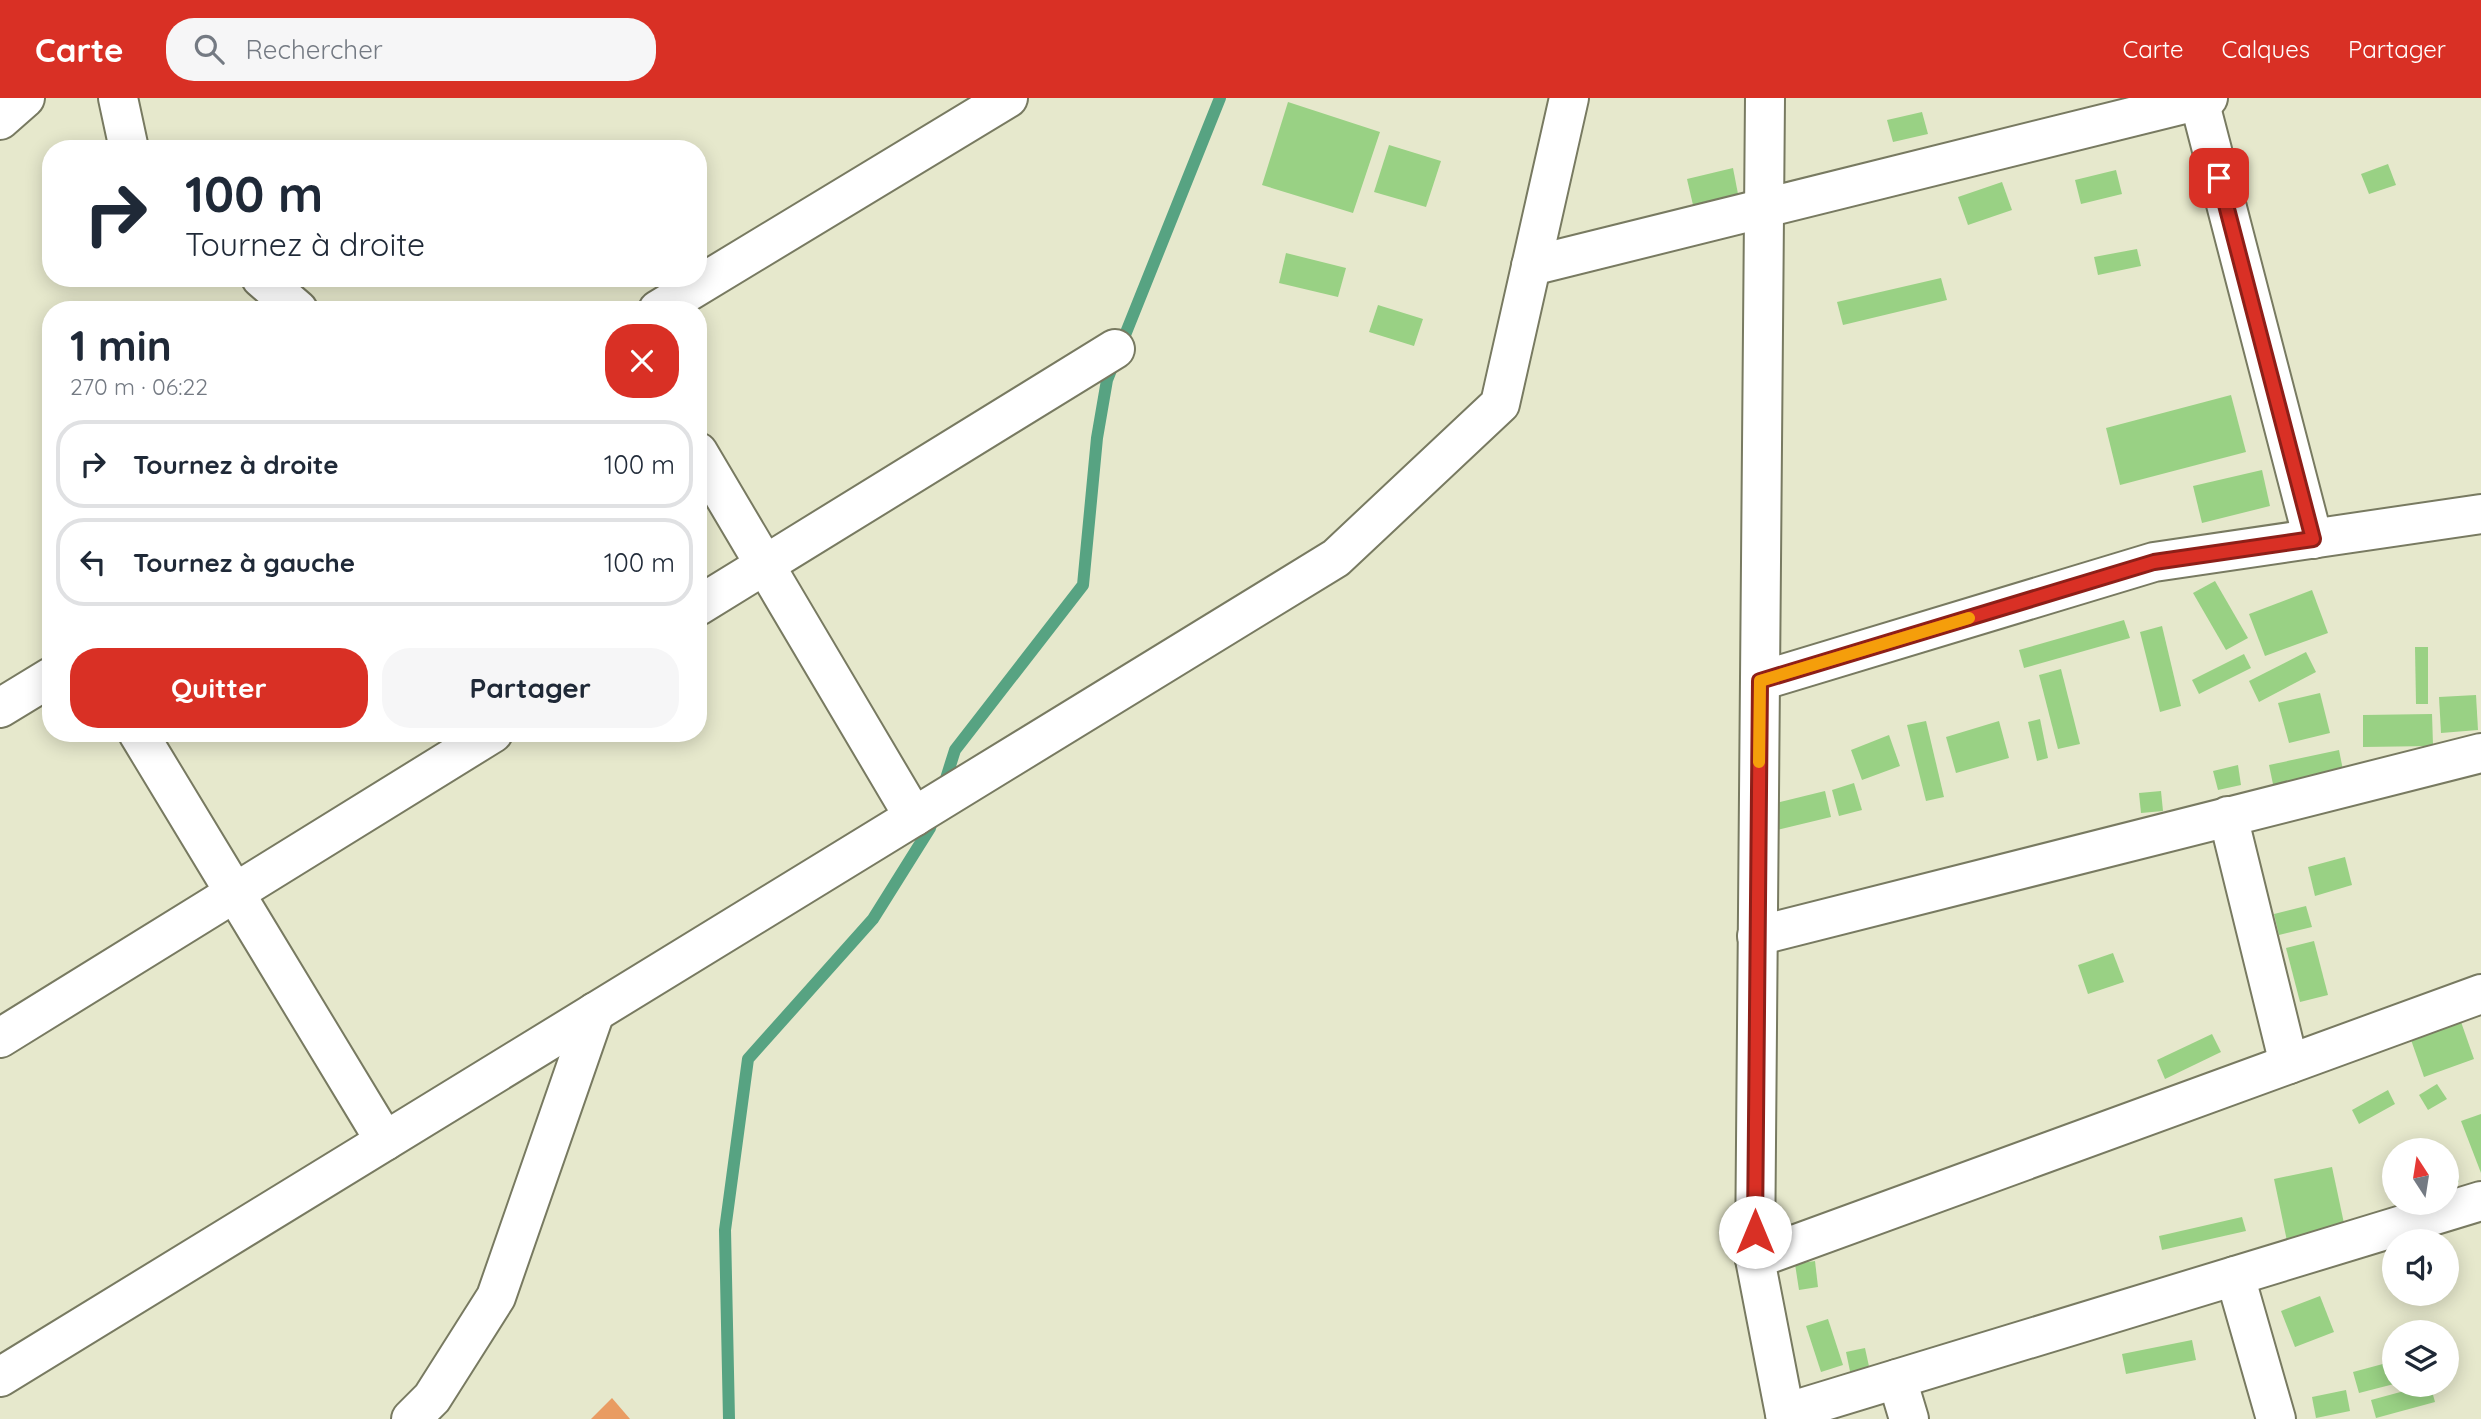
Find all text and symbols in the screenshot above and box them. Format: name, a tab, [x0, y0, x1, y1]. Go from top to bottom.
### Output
search box	[166, 18, 656, 81]
text: Carte	[35, 29, 124, 70]
icon: search	[190, 30, 228, 68]
text: Rechercher	[246, 33, 383, 66]
text: Carte	[2122, 34, 2184, 64]
text: Calques	[2222, 34, 2310, 64]
text: Partager	[2348, 34, 2446, 64]
pin	[2189, 148, 2249, 208]
icon: arrive	[2200, 159, 2238, 197]
text: 100 m	[185, 163, 323, 224]
icon: right	[70, 168, 161, 259]
text: Tournez à droite	[185, 224, 425, 264]
text: 1 min	[70, 319, 172, 372]
button: close	[605, 324, 679, 398]
text: 270 m · 06:22	[70, 372, 208, 401]
icon: right	[74, 445, 112, 483]
text: Tournez à droite	[133, 448, 338, 481]
text: 100 m	[604, 448, 675, 481]
icon: left	[74, 543, 112, 581]
text: Tournez à gauche	[133, 546, 355, 579]
text: 100 m	[604, 546, 675, 579]
button: Quitter	[70, 648, 368, 728]
button: Partager	[382, 648, 679, 728]
north arrow	[2382, 1138, 2459, 1214]
map controls	[2382, 1138, 2459, 1397]
position arrow	[1718, 1195, 1792, 1269]
button: sound	[2382, 1229, 2459, 1306]
button: layers	[2382, 1320, 2459, 1397]

